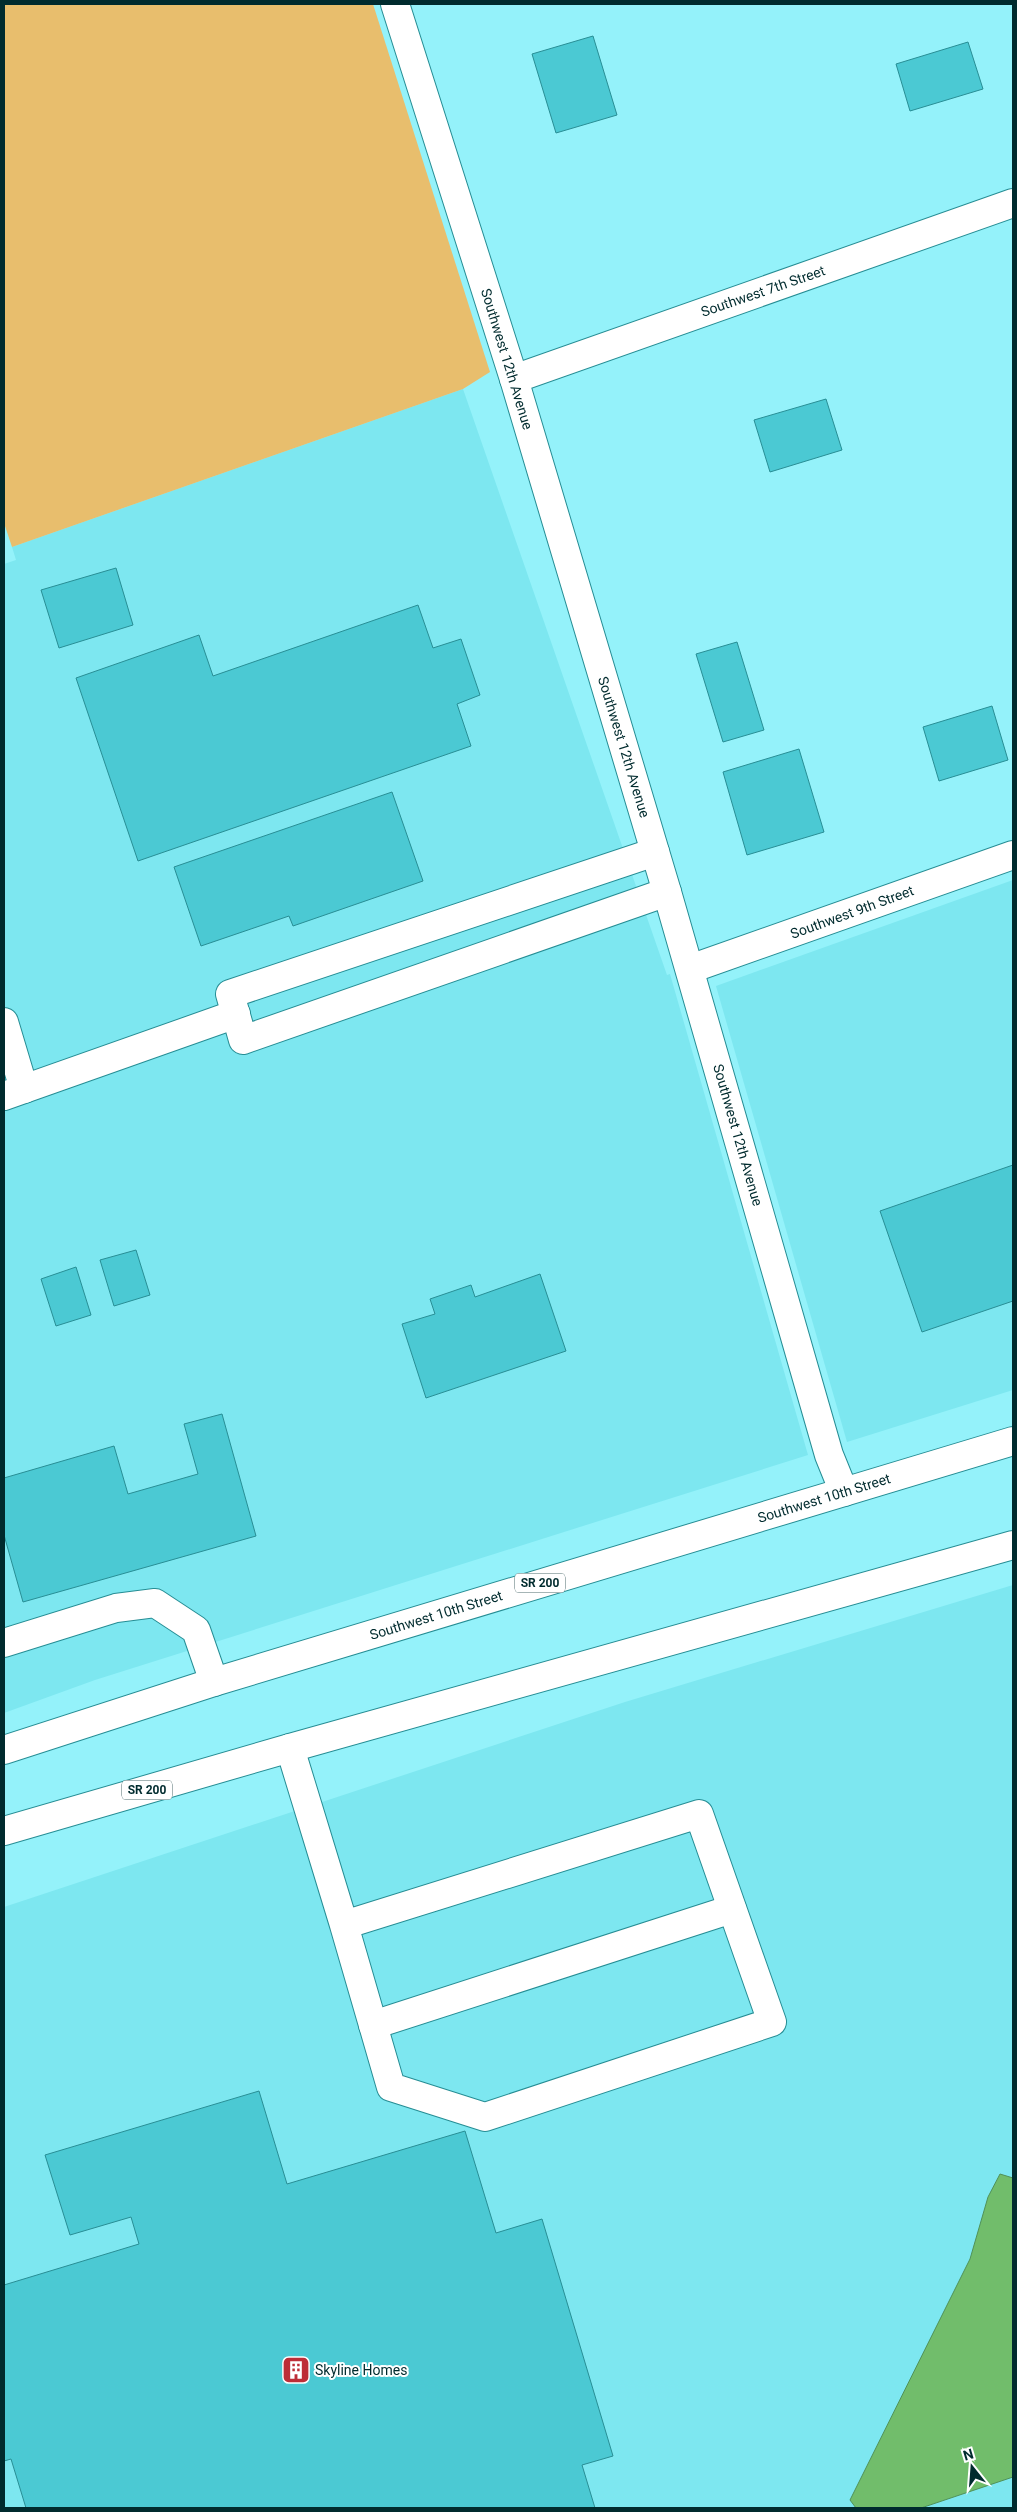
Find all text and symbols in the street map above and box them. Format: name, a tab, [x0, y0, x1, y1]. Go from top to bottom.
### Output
street label: Southwest 7th Street	[699, 262, 827, 320]
street label: Southwest 12th Avenue	[478, 286, 536, 432]
street label: Southwest 12th Avenue	[595, 674, 653, 820]
street label: Southwest 9th Street	[788, 882, 916, 942]
street label: Southwest 12th Avenue	[710, 1062, 766, 1208]
street label: Southwest 10th Street	[756, 1470, 893, 1526]
road number: SR 200	[515, 1574, 565, 1592]
street label: Southwest 10th Street	[368, 1587, 505, 1643]
road number: SR 200	[122, 1780, 172, 1800]
building icon: Skyline Homes	[281, 2355, 311, 2385]
place label: Skyline Homes	[315, 2362, 407, 2378]
north arrow	[947, 2442, 997, 2492]
text: N	[961, 2445, 975, 2464]

